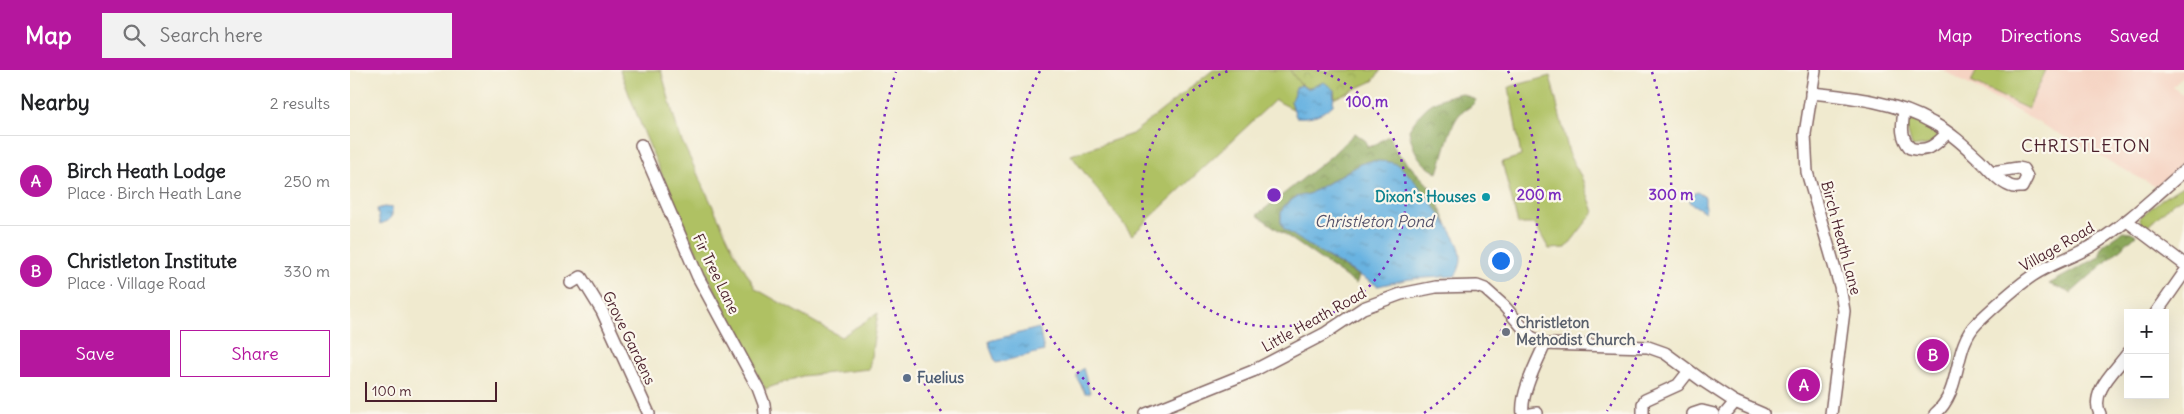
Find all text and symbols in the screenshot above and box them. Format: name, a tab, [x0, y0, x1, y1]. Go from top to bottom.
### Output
search box	[102, 13, 452, 58]
text: Map	[25, 20, 72, 50]
icon: search	[120, 21, 148, 49]
text: Search here	[160, 23, 263, 47]
text: Map	[1937, 24, 1972, 47]
text: Directions	[2000, 24, 2082, 47]
text: Saved	[2110, 24, 2159, 47]
text: Nearby	[20, 89, 90, 116]
text: 100 m	[1346, 92, 1388, 111]
text: 2 results	[270, 93, 330, 113]
district label: CHRISTLETON	[2021, 134, 2151, 157]
text: Birch Heath Lodge	[67, 159, 226, 183]
text: A	[31, 171, 41, 191]
text: 250 m	[284, 171, 330, 191]
street label: Birch Heath Lane	[1817, 179, 1866, 297]
text: Place · Birch Heath Lane	[67, 183, 242, 203]
text: 200 m	[1517, 185, 1561, 204]
text: 300 m	[1649, 185, 1694, 204]
centre of rings	[1265, 186, 1283, 204]
place label: Dixon's Houses	[1375, 187, 1476, 206]
marker: Dixon's Houses	[1480, 191, 1492, 203]
water label: Christleton Pond	[1314, 211, 1436, 231]
street label: Village Road	[2016, 217, 2098, 276]
street label: Fir Tree Lane	[689, 230, 744, 317]
your location	[1488, 248, 1514, 274]
text: Christleton Institute	[67, 249, 237, 273]
text: B	[31, 261, 41, 281]
text: 330 m	[283, 261, 330, 281]
text: Place · Village Road	[67, 273, 206, 293]
street label: Little Heath Road	[1258, 283, 1369, 356]
street label: Grove Gardens	[599, 288, 660, 388]
map controls	[2124, 309, 2169, 399]
button: +	[2124, 309, 2169, 354]
place label: Christleton Methodist Church	[1516, 313, 1636, 349]
marker: Christleton Methodist Church	[1500, 326, 1512, 338]
button: Save	[20, 330, 170, 377]
button: Share	[180, 330, 330, 377]
pin: B	[1917, 336, 1949, 374]
button: −	[2124, 354, 2169, 399]
pin: A	[1788, 366, 1820, 404]
place label: Fuelius	[917, 368, 964, 387]
marker: Fuelius	[901, 372, 913, 384]
scale bar	[365, 379, 498, 402]
text: 100 m	[372, 382, 412, 400]

